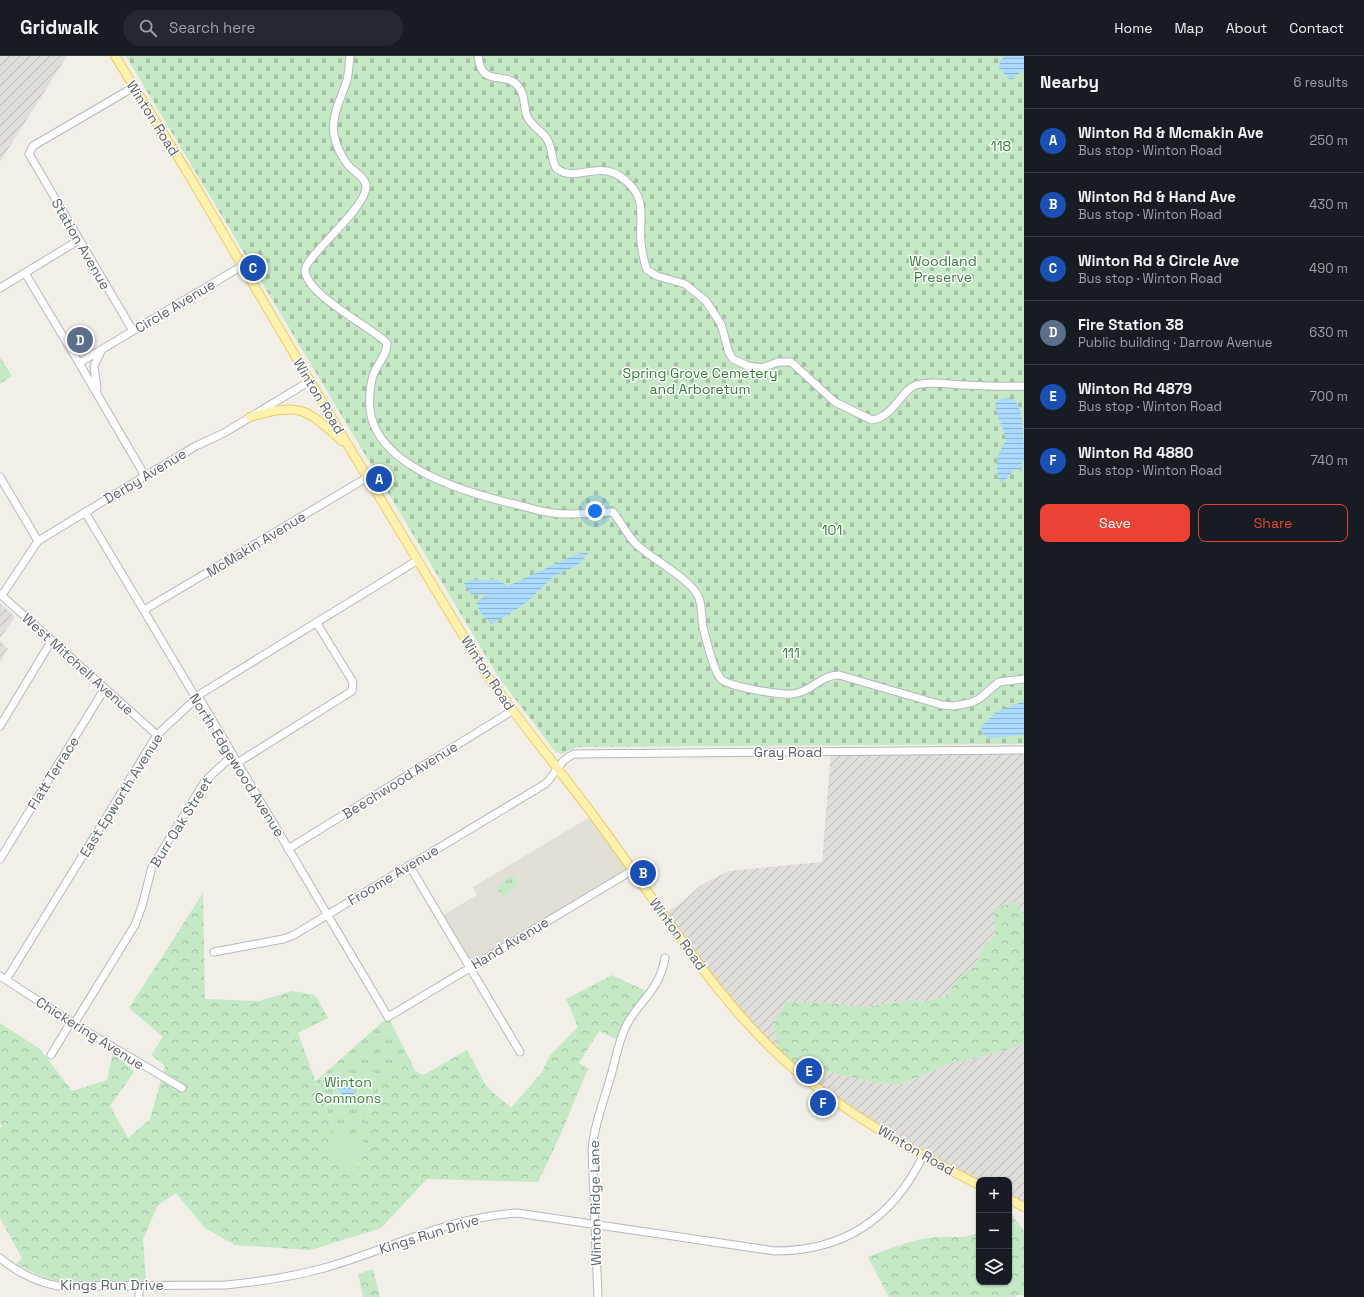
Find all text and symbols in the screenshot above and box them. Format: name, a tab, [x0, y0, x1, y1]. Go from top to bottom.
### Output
search box	[123, 10, 403, 46]
text: Gridwalk	[20, 15, 99, 40]
icon: search	[137, 17, 159, 39]
text: Search here	[169, 18, 255, 37]
text: Home	[1114, 19, 1152, 37]
text: Map	[1174, 19, 1204, 37]
text: About	[1226, 19, 1267, 37]
text: Contact	[1289, 19, 1344, 37]
text: Nearby	[1040, 71, 1099, 93]
text: 6 results	[1294, 74, 1348, 91]
street label: Winton Road	[123, 77, 183, 159]
text: Winton Rd & Mcmakin Ave	[1078, 123, 1264, 142]
text: A	[1049, 132, 1057, 149]
text: 250 m	[1310, 132, 1348, 149]
park label: 118	[991, 137, 1011, 155]
text: Bus stop · Winton Road	[1078, 142, 1222, 159]
text: Winton Rd & Hand Ave	[1078, 187, 1236, 206]
street label: Station Avenue	[48, 195, 114, 293]
text: B	[1049, 196, 1057, 213]
text: 430 m	[1309, 196, 1348, 213]
text: Bus stop · Winton Road	[1078, 206, 1222, 223]
text: Winton Rd & Circle Ave	[1078, 251, 1239, 270]
park label: Woodland Preserve	[909, 252, 977, 286]
pin: C	[240, 253, 266, 283]
text: C	[1049, 260, 1057, 277]
text: 490 m	[1309, 260, 1348, 277]
text: Bus stop · Winton Road	[1078, 270, 1222, 287]
street label: Circle Avenue	[132, 275, 218, 337]
text: Fire Station 38	[1078, 315, 1183, 334]
text: D	[1049, 324, 1057, 341]
text: 630 m	[1309, 324, 1348, 341]
pin: D	[67, 325, 93, 355]
text: Public building · Darrow Avenue	[1078, 334, 1272, 351]
street label: Winton Road	[289, 355, 349, 437]
park label: Spring Grove Cemetery and Arboretum	[623, 364, 777, 398]
text: Winton Rd 4879	[1078, 379, 1192, 398]
text: E	[1049, 388, 1057, 405]
text: 700 m	[1310, 388, 1348, 405]
text: Bus stop · Winton Road	[1078, 398, 1222, 415]
text: Winton Rd 4880	[1078, 443, 1193, 462]
street label: Derby Avenue	[100, 444, 190, 508]
text: F	[1050, 452, 1056, 469]
text: 740 m	[1310, 452, 1348, 469]
text: Bus stop · Winton Road	[1078, 462, 1222, 479]
pin: A	[366, 464, 392, 494]
your location	[585, 501, 605, 521]
button: Save	[1040, 504, 1190, 542]
button: Share	[1198, 504, 1348, 542]
street label: McMakin Avenue	[203, 507, 309, 581]
park label: 101	[822, 521, 842, 539]
street label: West Mitchell Avenue	[18, 609, 138, 719]
street label: Winton Road	[457, 632, 519, 714]
park label: 111	[782, 644, 800, 662]
street label: North Edgewood Avenue	[185, 690, 289, 840]
street label: East Epworth Avenue	[76, 730, 166, 860]
street label: Flatt Terrace	[23, 733, 83, 813]
street label: Beechwood Avenue	[339, 737, 461, 823]
street label: Gray Road	[754, 743, 822, 761]
street label: Burr Oak Street	[146, 773, 216, 871]
street label: Froome Avenue	[344, 841, 442, 909]
pin: B	[630, 858, 656, 888]
street label: Winton Road	[646, 894, 710, 974]
street label: Hand Avenue	[468, 913, 552, 973]
street label: Chickering Avenue	[33, 993, 147, 1073]
pin: E	[796, 1056, 822, 1086]
park label: Winton Commons	[315, 1073, 381, 1107]
pin: F	[810, 1088, 836, 1118]
street label: Winton Road	[874, 1121, 958, 1179]
street label: Winton Ridge Lane	[585, 1140, 605, 1266]
map controls	[976, 1177, 1012, 1285]
button: +	[976, 1177, 1012, 1213]
street label: Kings Run Drive	[377, 1210, 481, 1258]
button: −	[976, 1213, 1012, 1249]
button: layers	[976, 1249, 1012, 1285]
street label: Kings Run Drive	[60, 1276, 164, 1294]

